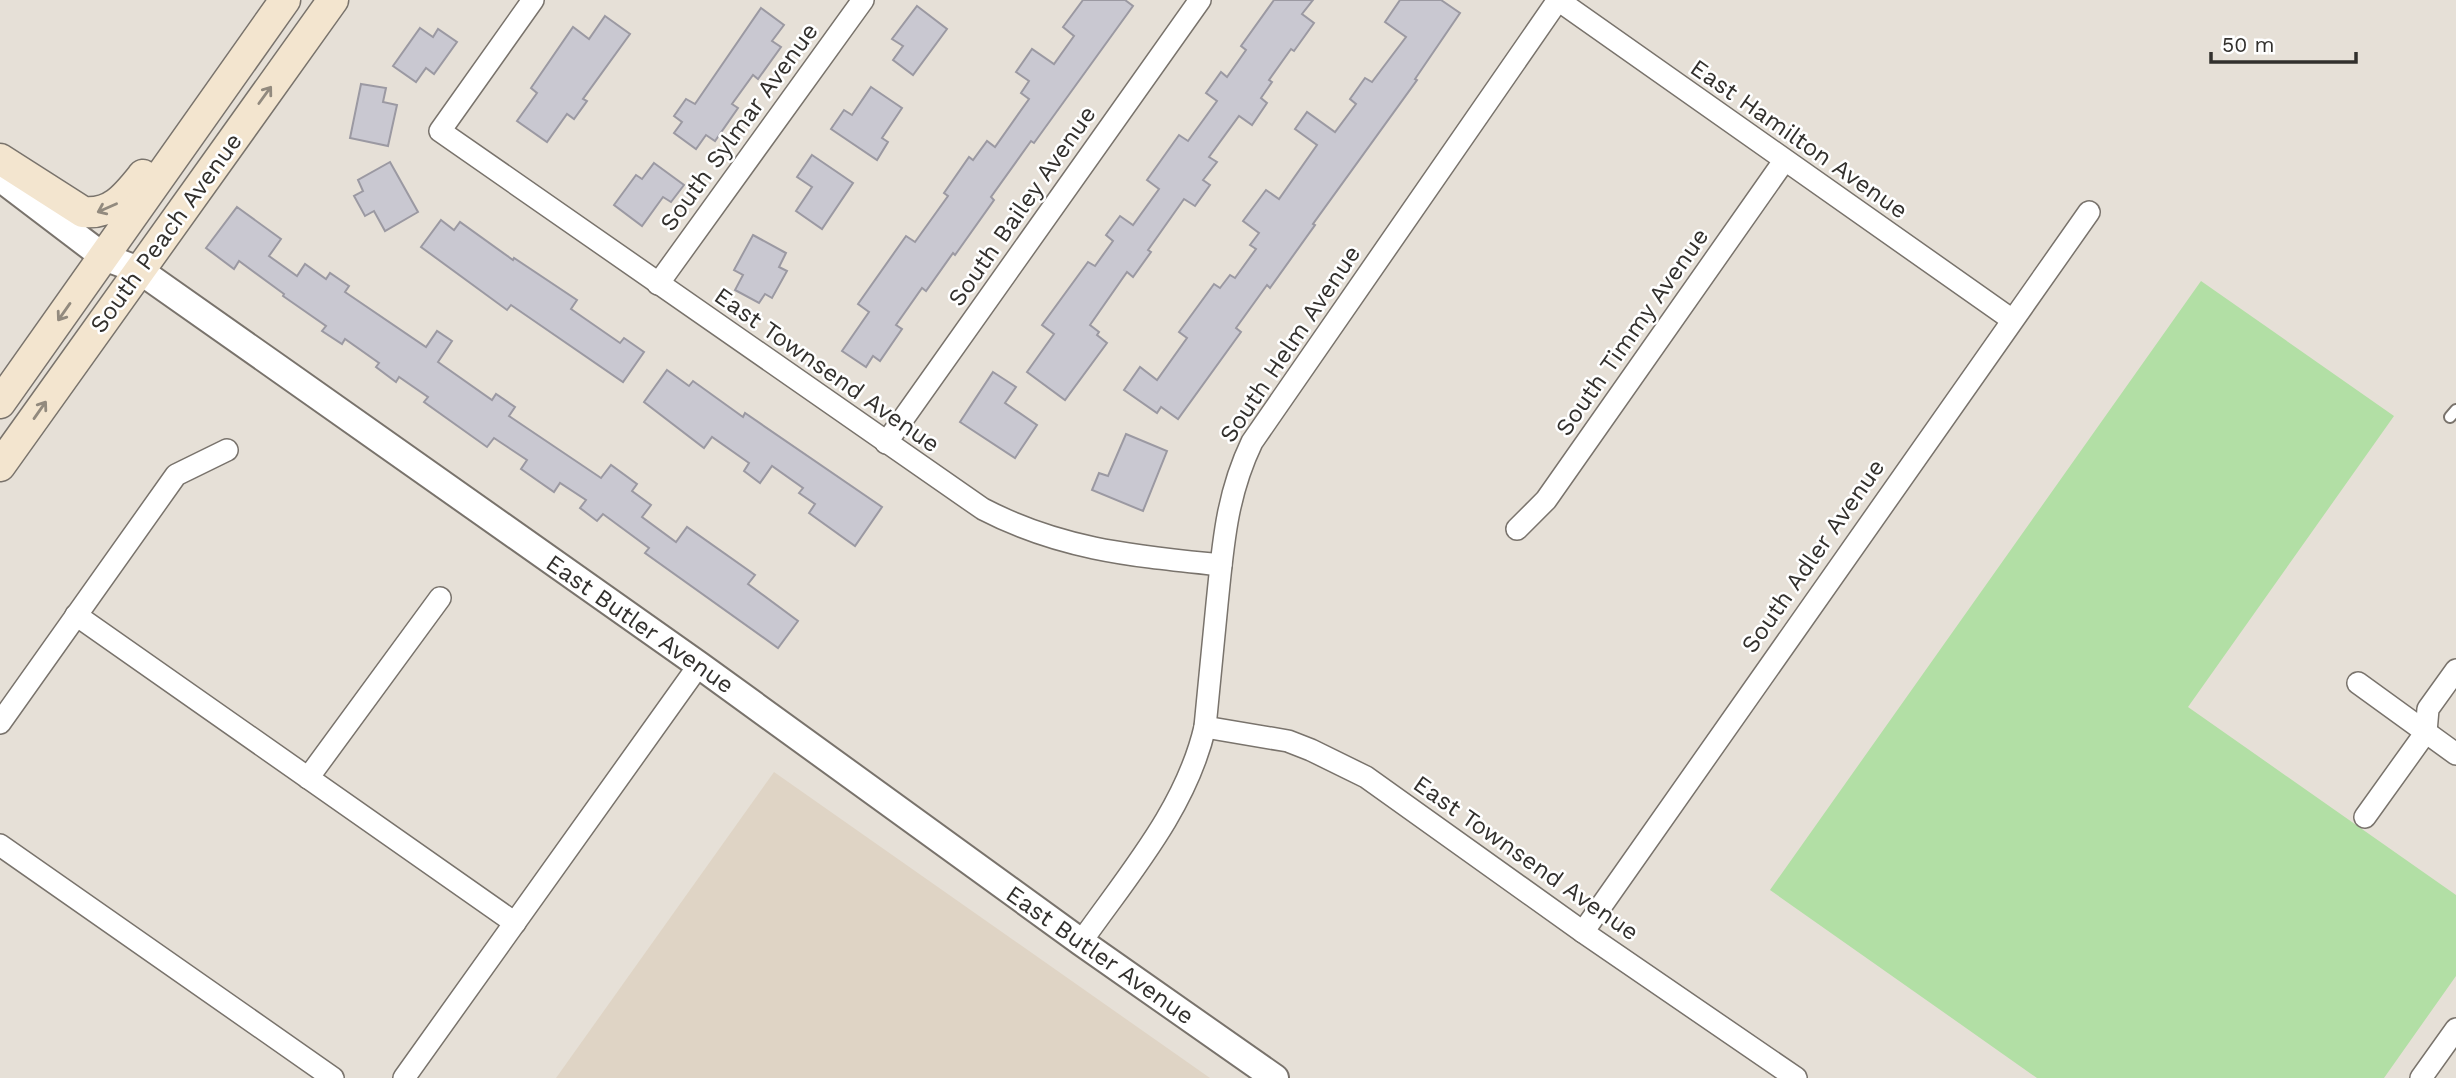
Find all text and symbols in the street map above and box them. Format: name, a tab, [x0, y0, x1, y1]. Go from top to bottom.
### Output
street label: South Sylmar Avenue	[654, 18, 824, 236]
scale bar	[2211, 21, 2356, 65]
text: 50 m	[2222, 32, 2274, 57]
street label: East Hamilton Avenue	[1685, 53, 1913, 225]
one-way arrow	[258, 86, 272, 105]
street label: South Bailey Avenue	[942, 101, 1102, 311]
street label: South Peach Avenue	[84, 128, 248, 338]
one-way arrow	[96, 202, 117, 215]
street label: South Timmy Avenue	[1550, 223, 1714, 441]
street label: South Helm Avenue	[1214, 240, 1366, 448]
street label: East Townsend Avenue	[709, 282, 945, 458]
one-way arrow	[57, 302, 71, 321]
one-way arrow	[33, 401, 47, 420]
street label: South Adler Avenue	[1736, 454, 1890, 658]
street label: East Butler Avenue	[541, 549, 739, 699]
street label: East Townsend Avenue	[1408, 770, 1644, 946]
street label: East Butler Avenue	[1001, 880, 1199, 1030]

